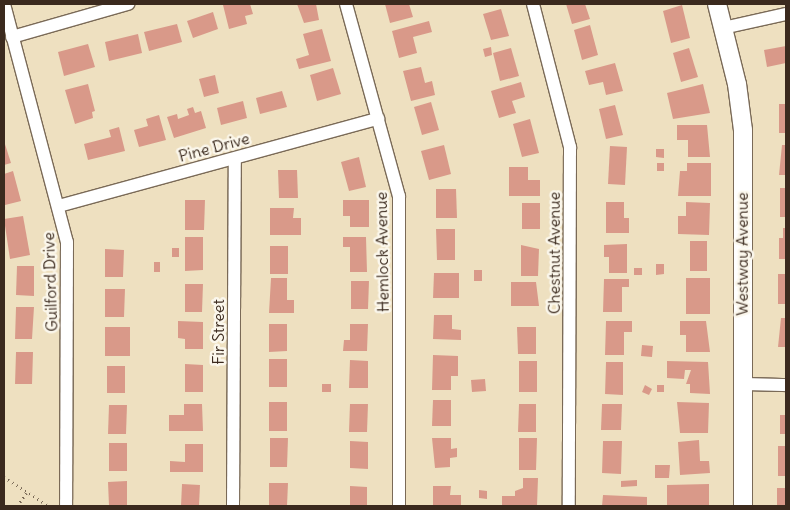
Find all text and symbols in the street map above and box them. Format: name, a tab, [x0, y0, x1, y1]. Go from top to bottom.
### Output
street label: Pine Drive	[176, 128, 252, 166]
street label: Hemlock Avenue	[371, 192, 393, 312]
street label: Chestnut Avenue	[544, 192, 564, 314]
street label: Westway Avenue	[732, 192, 752, 316]
street label: Guilford Drive	[39, 232, 61, 332]
street label: Fir Street	[208, 299, 228, 365]

